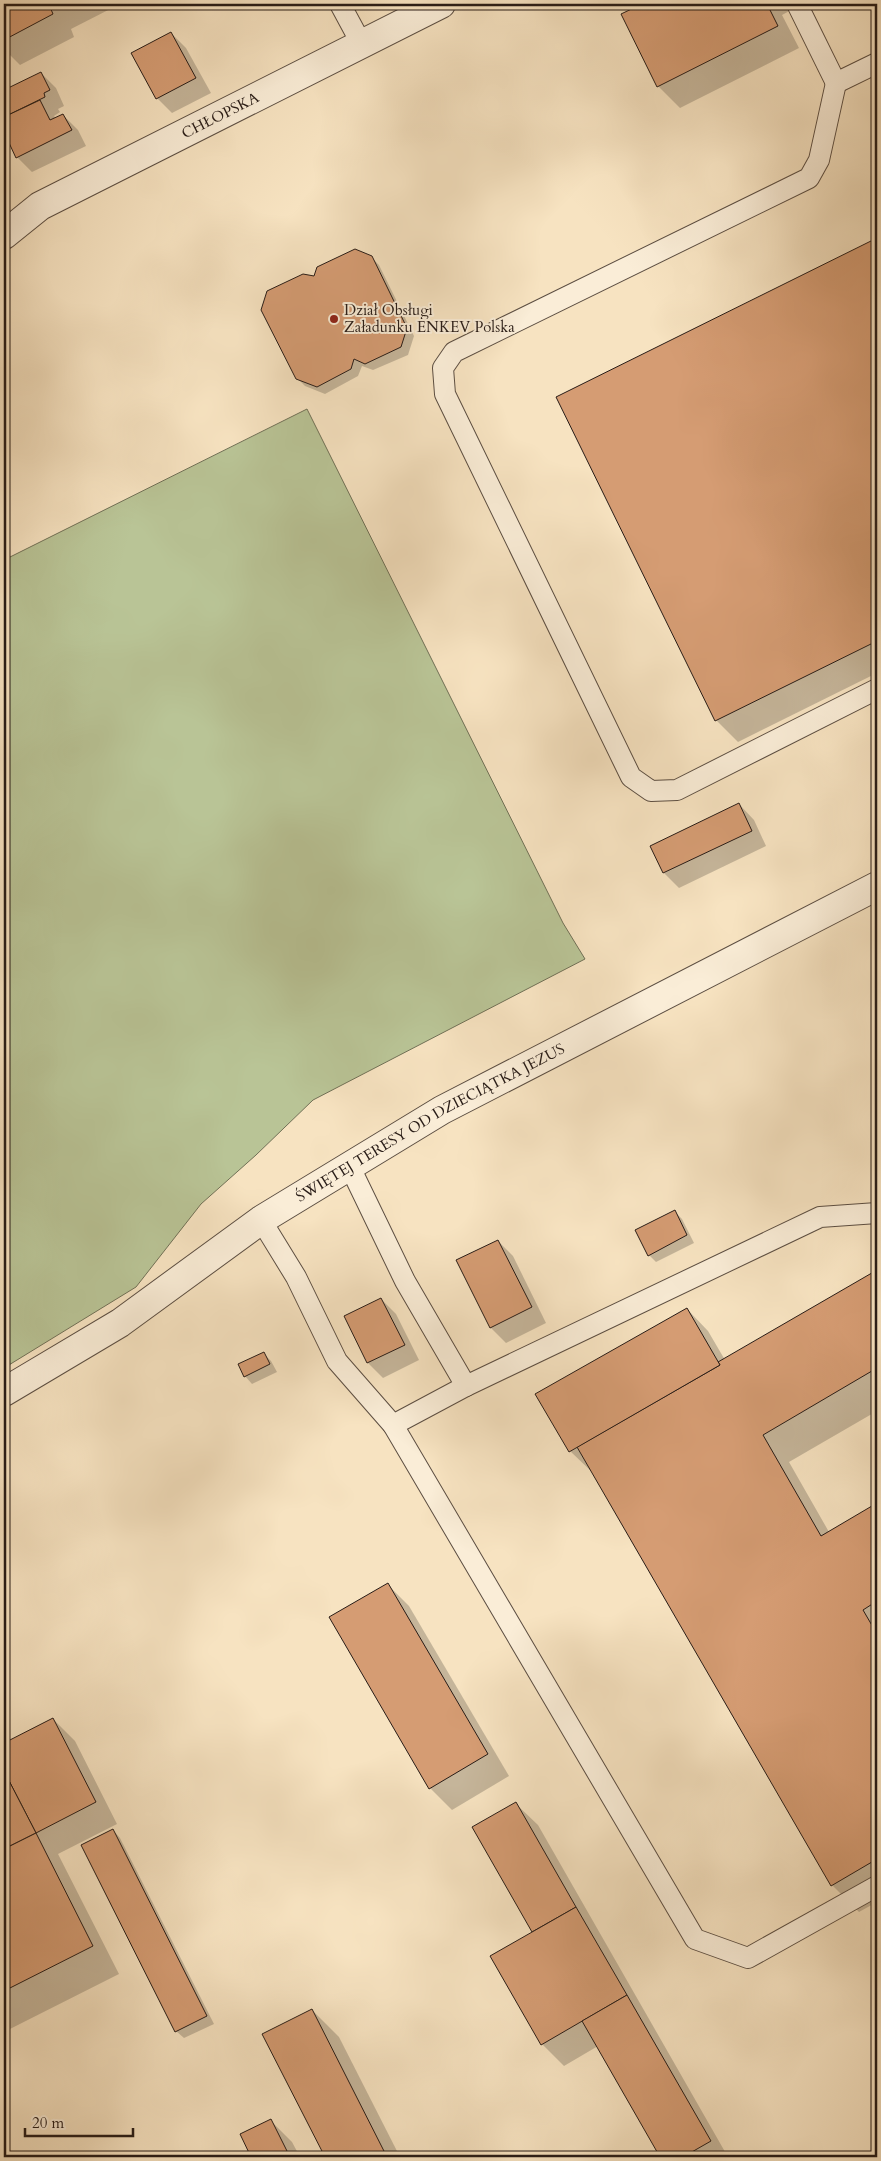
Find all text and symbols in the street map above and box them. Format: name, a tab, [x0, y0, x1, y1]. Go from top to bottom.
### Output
street label: CHŁOPSKA	[178, 87, 263, 143]
place label: Dział Obsługi Załadunku ENKEV Polska	[344, 300, 515, 337]
marker: Dział Obsługi Załadunku ENKEV Polska	[328, 313, 340, 325]
street label: ŚWIĘTEJ TERESY OD DZIECIĄTKA JEZUS	[292, 1039, 568, 1207]
scale bar	[25, 2106, 132, 2138]
text: 20 m	[32, 2113, 64, 2133]

